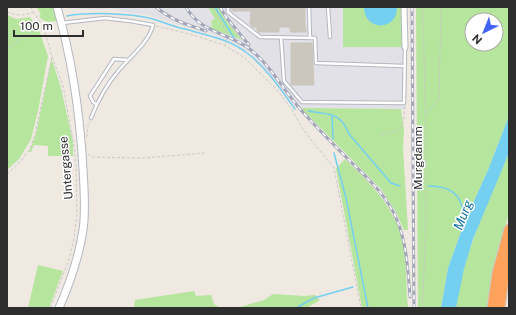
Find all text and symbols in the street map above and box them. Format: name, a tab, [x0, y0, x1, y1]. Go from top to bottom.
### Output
scale bar	[14, 12, 83, 38]
north arrow	[464, 12, 504, 52]
text: 100 m	[20, 19, 53, 33]
text: N	[470, 32, 484, 47]
street label: Murgdamm	[411, 126, 425, 190]
street label: Untergasse	[56, 135, 76, 200]
water label: Murg	[450, 198, 476, 232]

